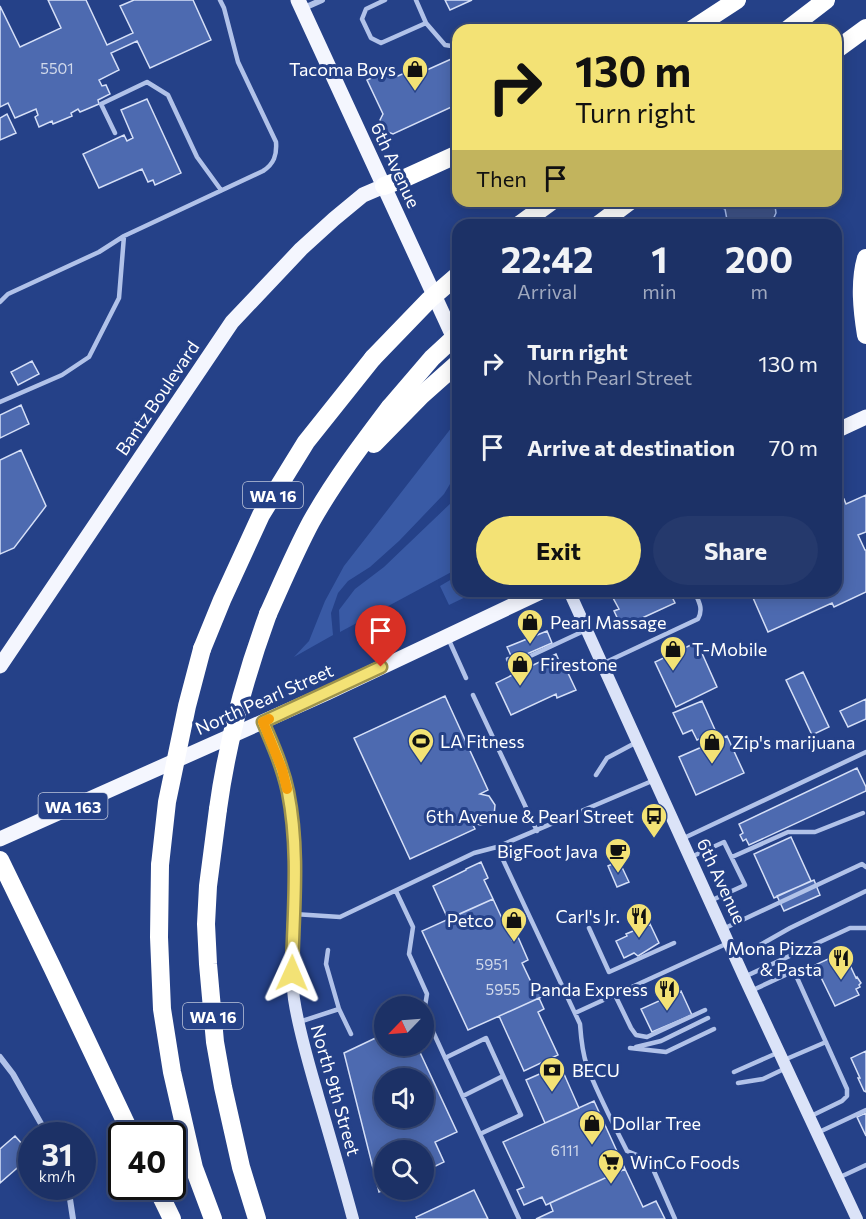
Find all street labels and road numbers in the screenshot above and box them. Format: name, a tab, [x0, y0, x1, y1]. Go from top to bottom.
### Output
street label: 6th Avenue	[367, 119, 425, 211]
street label: Bantz Boulevard	[111, 337, 203, 459]
road number: WA 16	[243, 482, 303, 508]
street label: North Pearl Street	[192, 659, 336, 739]
road number: WA 163	[38, 793, 107, 819]
street label: 6th Avenue	[693, 835, 751, 927]
road number: WA 16	[183, 1003, 243, 1029]
street label: North 9th Street	[307, 1022, 365, 1158]

